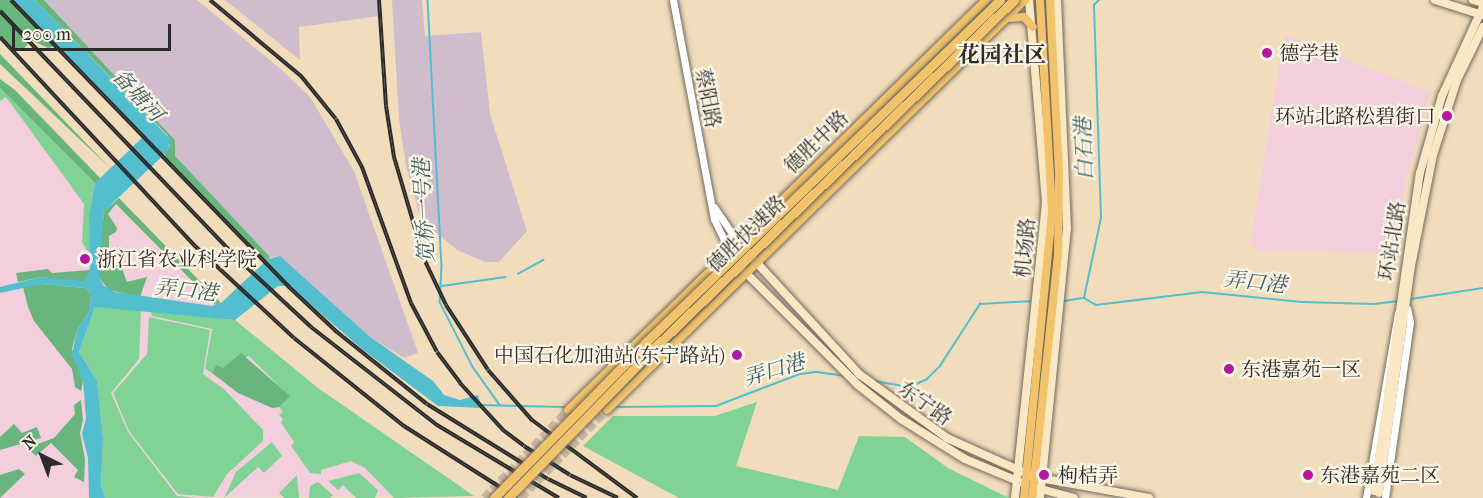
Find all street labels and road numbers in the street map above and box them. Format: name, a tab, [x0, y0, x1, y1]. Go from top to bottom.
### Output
street label: 蔡阳路	[690, 66, 726, 130]
street label: 德胜中路	[779, 106, 853, 178]
street label: 德胜快速路	[702, 191, 790, 277]
street label: 环站北路	[1374, 200, 1410, 282]
street label: 机场路	[1010, 217, 1040, 279]
street label: 东宁路	[894, 376, 956, 430]

